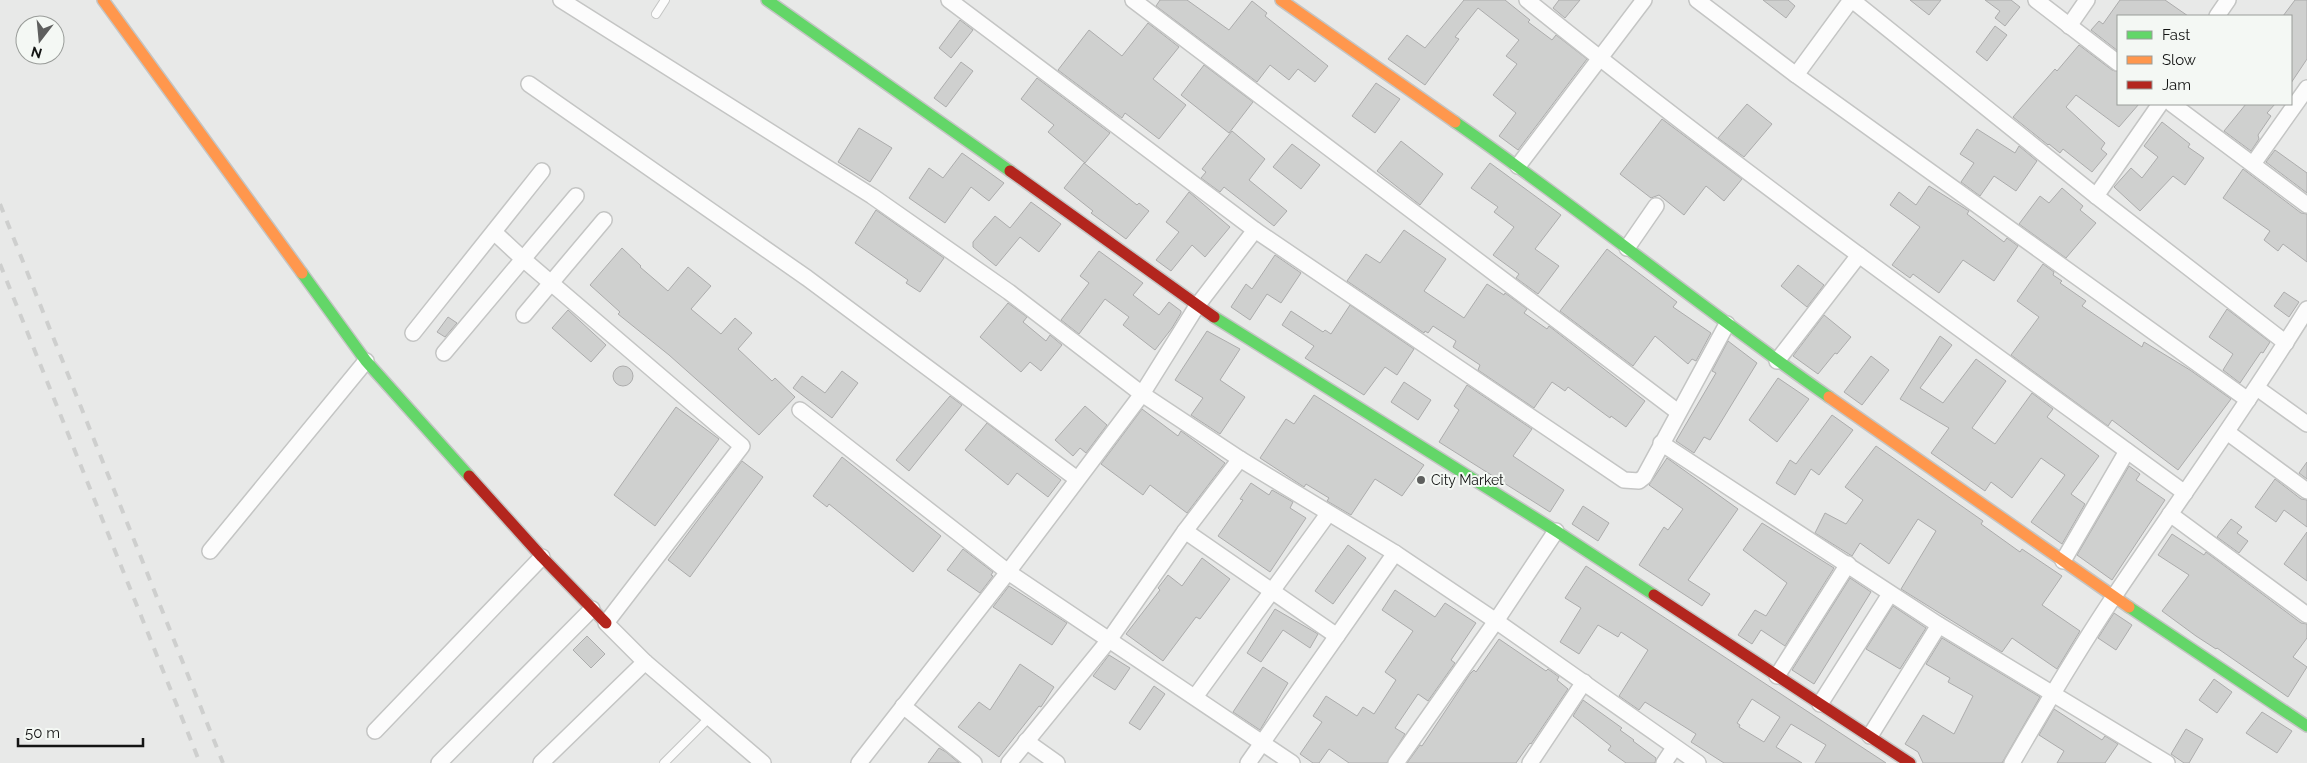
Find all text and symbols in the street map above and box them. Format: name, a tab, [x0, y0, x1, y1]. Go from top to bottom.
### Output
north arrow	[15, 15, 65, 65]
legend	[2117, 15, 2292, 105]
text: Fast	[2162, 26, 2190, 44]
text: N	[29, 43, 44, 62]
text: Slow	[2162, 51, 2196, 69]
text: Jam	[2162, 76, 2191, 94]
place label: City Market	[1431, 472, 1504, 488]
marker: City Market	[1415, 474, 1427, 486]
scale bar	[18, 716, 142, 748]
text: 50 m	[25, 724, 60, 742]

